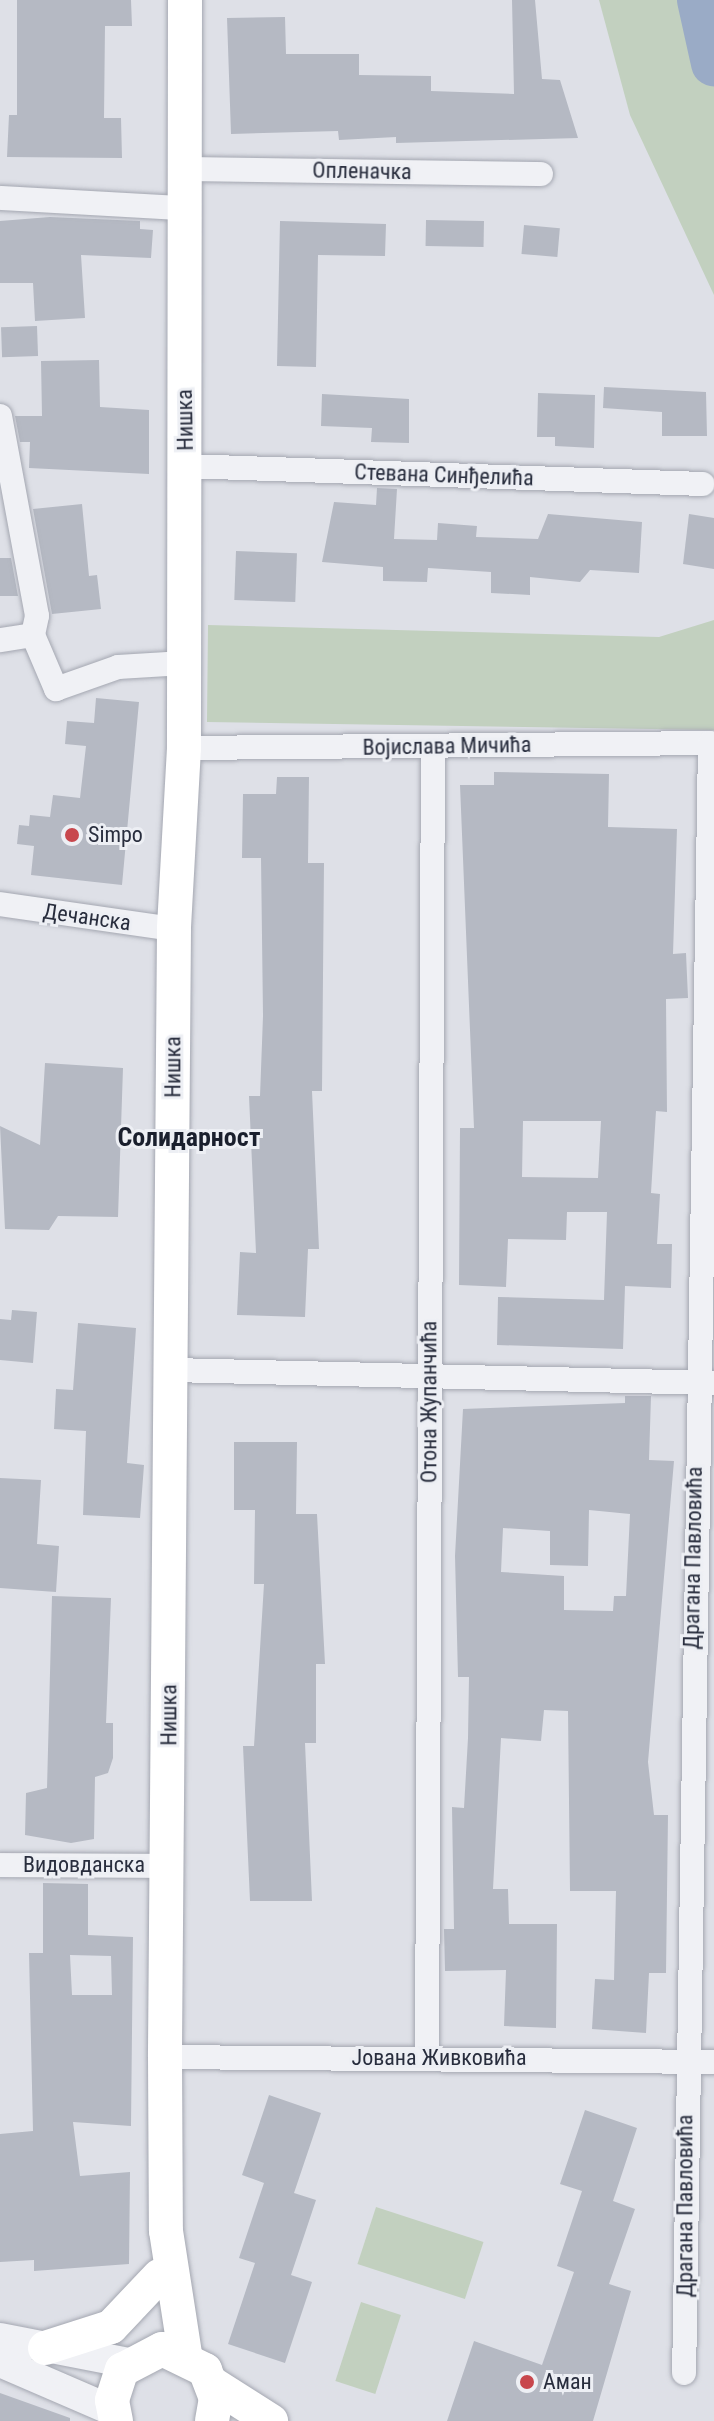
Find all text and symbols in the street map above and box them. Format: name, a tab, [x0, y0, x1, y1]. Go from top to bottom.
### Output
street label: Опленачка	[312, 157, 412, 185]
street label: Нишка	[171, 389, 199, 451]
street label: Стевана Синђелића	[354, 459, 534, 491]
street label: Војислава Мичића	[362, 731, 532, 761]
place label: Simpo	[88, 822, 143, 848]
marker: Simpo	[63, 826, 81, 844]
street label: Дечанска	[41, 898, 133, 936]
street label: Нишка	[160, 1036, 186, 1098]
district label: Солидарност	[117, 1122, 261, 1154]
street label: Отона Жупанчића	[416, 1321, 442, 1483]
street label: Драгана Павловића	[678, 1466, 708, 1650]
street label: Нишка	[156, 1684, 182, 1746]
street label: Видовданска	[23, 1852, 145, 1878]
street label: Јована Живковића	[352, 2045, 526, 2071]
street label: Драгана Павловића	[672, 2115, 698, 2297]
place label: Аман	[543, 2369, 592, 2395]
marker: Аман	[518, 2373, 536, 2391]

